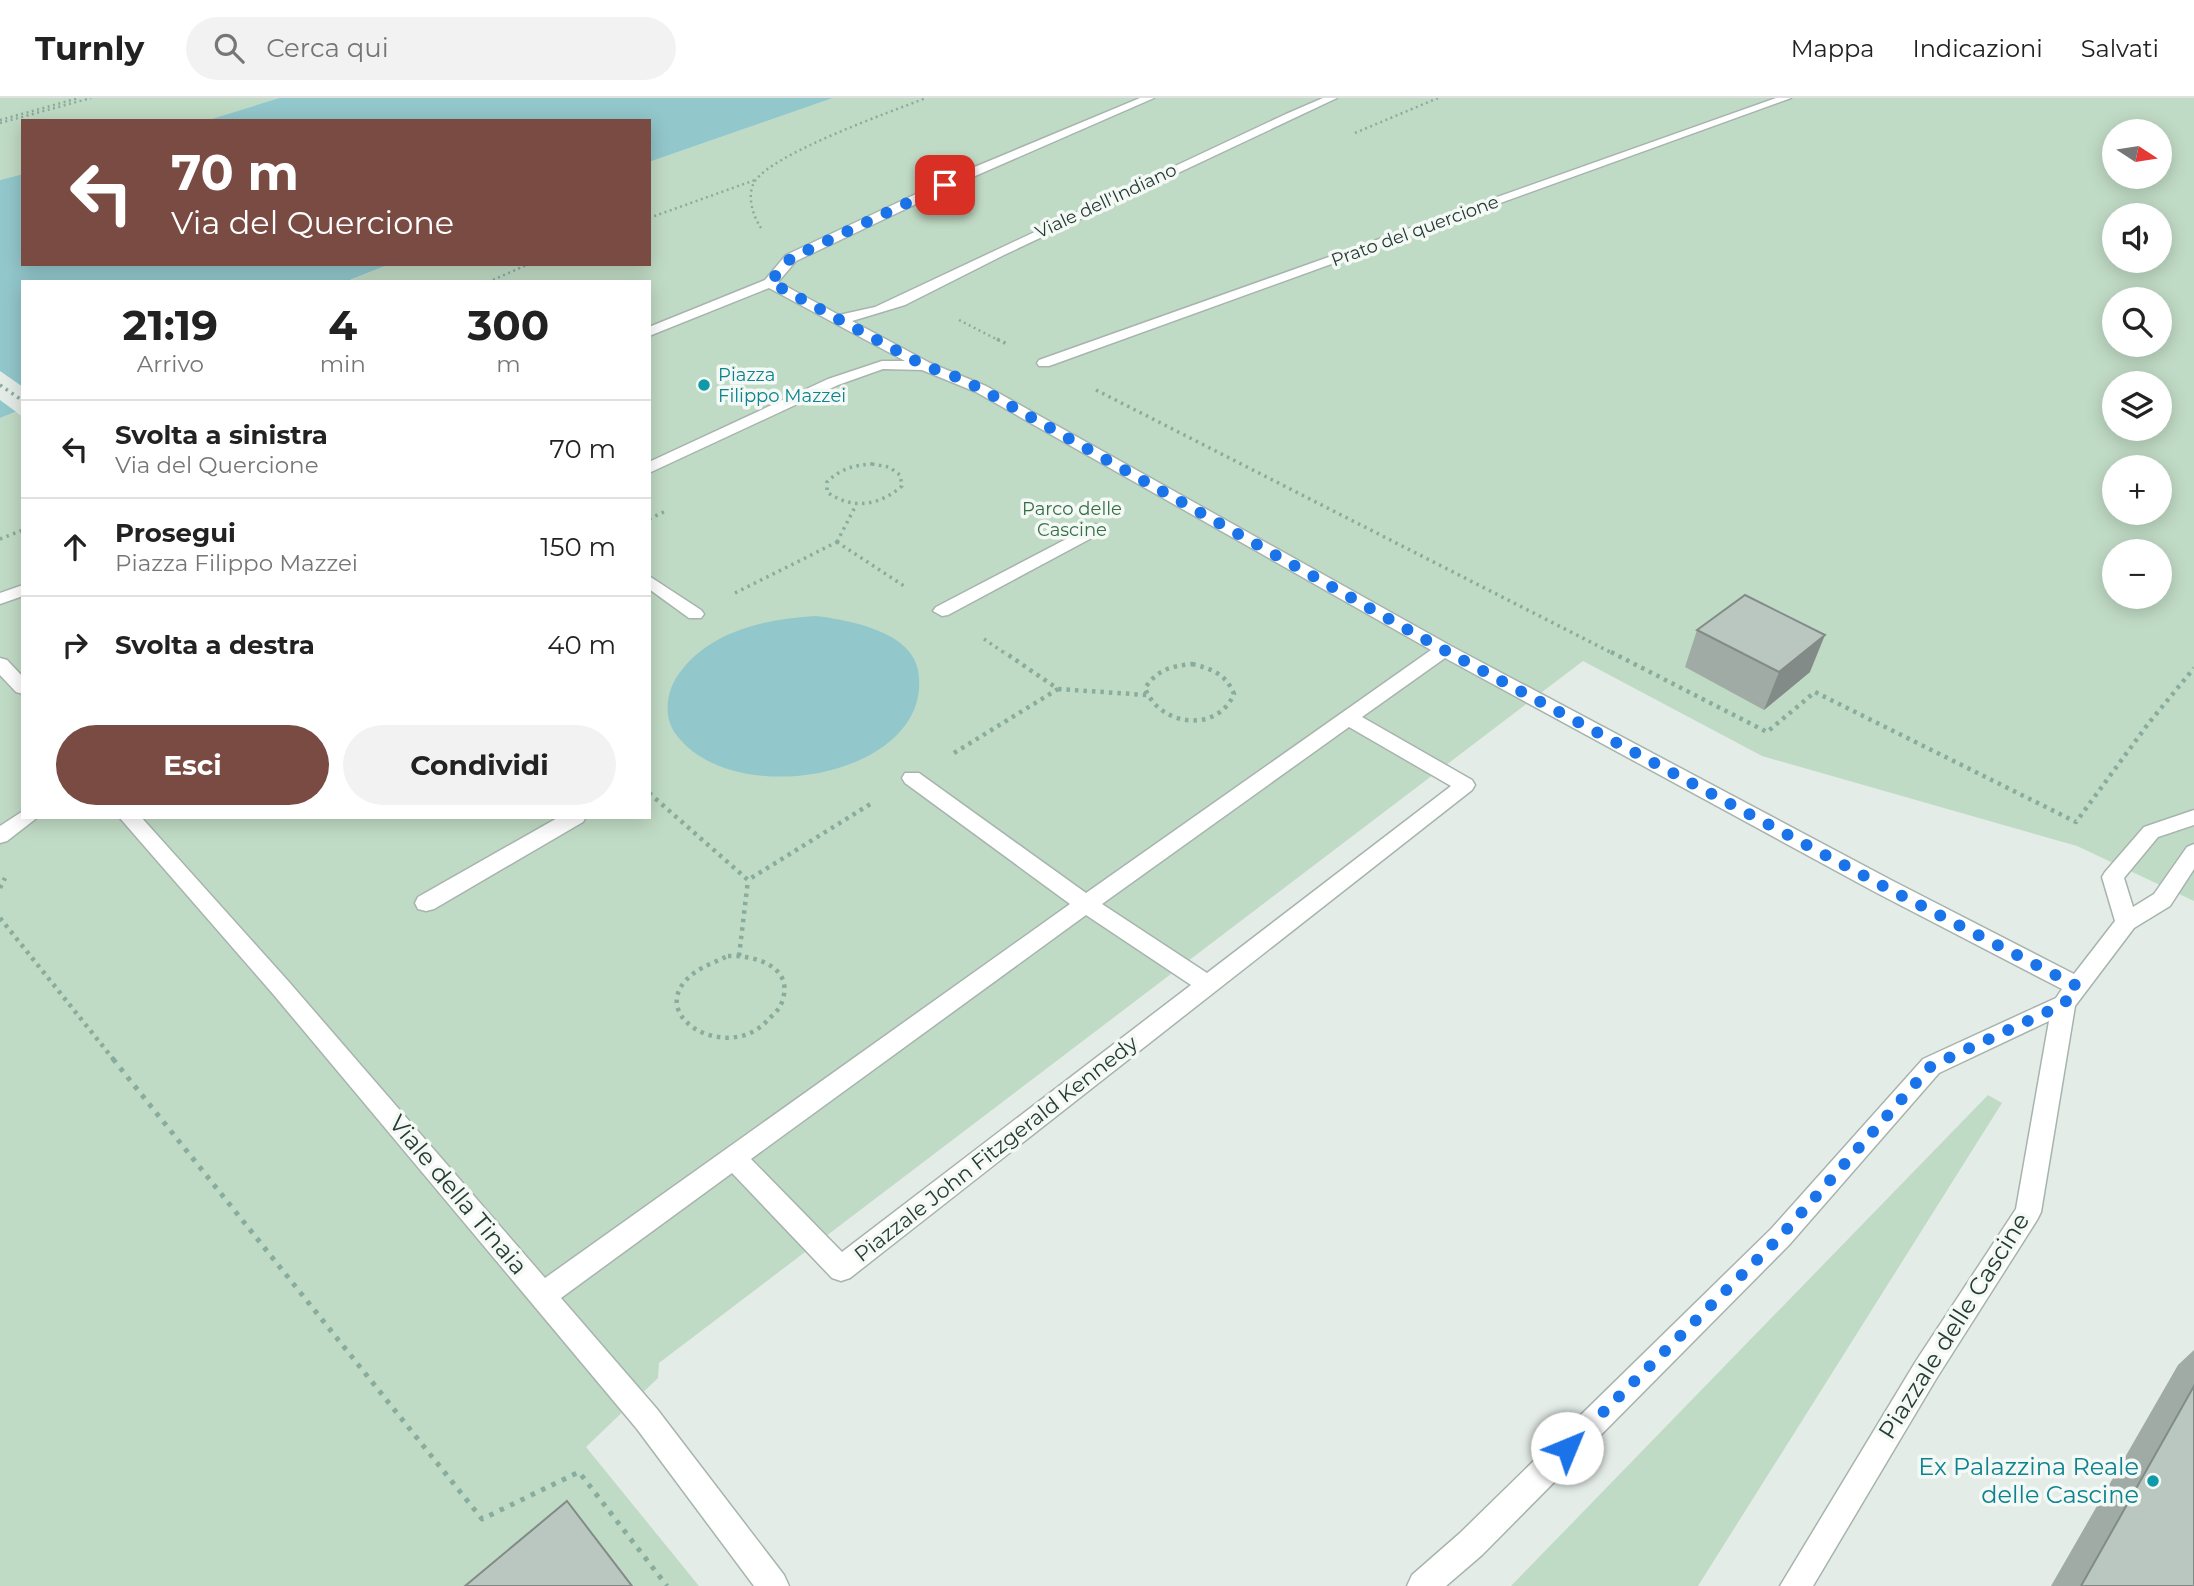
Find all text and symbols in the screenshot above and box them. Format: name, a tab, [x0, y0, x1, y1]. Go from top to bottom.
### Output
search box	[186, 17, 676, 80]
text: Turnly	[35, 28, 144, 68]
icon: search	[210, 29, 248, 67]
text: Cerca qui	[266, 32, 389, 64]
text: Mappa	[1791, 34, 1874, 63]
text: Indicazioni	[1912, 34, 2043, 63]
text: Salvati	[2081, 34, 2159, 63]
north arrow	[2102, 119, 2172, 189]
map controls	[2102, 119, 2172, 609]
text: 70 m	[171, 143, 299, 202]
icon: left	[56, 147, 147, 238]
pin	[915, 155, 975, 215]
street label: Viale dell'Indiano	[1032, 159, 1180, 243]
icon: arrive	[926, 166, 964, 204]
street label: Prato del quercione	[1328, 190, 1502, 272]
text: Via del Quercione	[171, 203, 454, 242]
button: sound	[2102, 203, 2172, 273]
button: search	[2102, 287, 2172, 357]
text: 21:19	[123, 299, 218, 351]
text: 4	[328, 299, 357, 351]
text: 300	[467, 299, 549, 351]
text: Arrivo	[137, 350, 204, 378]
text: min	[320, 350, 366, 378]
text: m	[496, 350, 521, 378]
place label: Piazza Filippo Mazzei	[718, 364, 846, 407]
button: layers	[2102, 371, 2172, 441]
marker: Piazza Filippo Mazzei	[696, 377, 712, 393]
text: Svolta a sinistra	[115, 419, 328, 451]
icon: left	[56, 430, 94, 468]
text: 70 m	[550, 433, 616, 465]
text: Via del Quercione	[115, 451, 319, 479]
button: +	[2102, 455, 2172, 525]
park label: Parco delle Cascine	[1022, 498, 1122, 541]
text: Prosegui	[115, 517, 236, 549]
icon: ahead	[56, 528, 94, 566]
text: 150 m	[540, 531, 616, 563]
button: −	[2102, 539, 2172, 609]
text: Piazza Filippo Mazzei	[115, 549, 358, 577]
icon: right	[56, 626, 94, 664]
text: Svolta a destra	[115, 629, 315, 661]
text: 40 m	[547, 629, 616, 661]
button: Esci	[56, 725, 329, 805]
button: Condividi	[343, 725, 616, 805]
street label: Piazzale John Fitzgerald Kennedy	[849, 1030, 1143, 1267]
street label: Viale della Tinaia	[383, 1109, 534, 1280]
street label: Piazzale delle Cascine	[1872, 1207, 2035, 1444]
position arrow	[1530, 1411, 1604, 1485]
place label: Ex Palazzina Reale delle Cascine	[1918, 1452, 2139, 1509]
marker: Ex Palazzina Reale delle Cascine	[2145, 1473, 2161, 1489]

